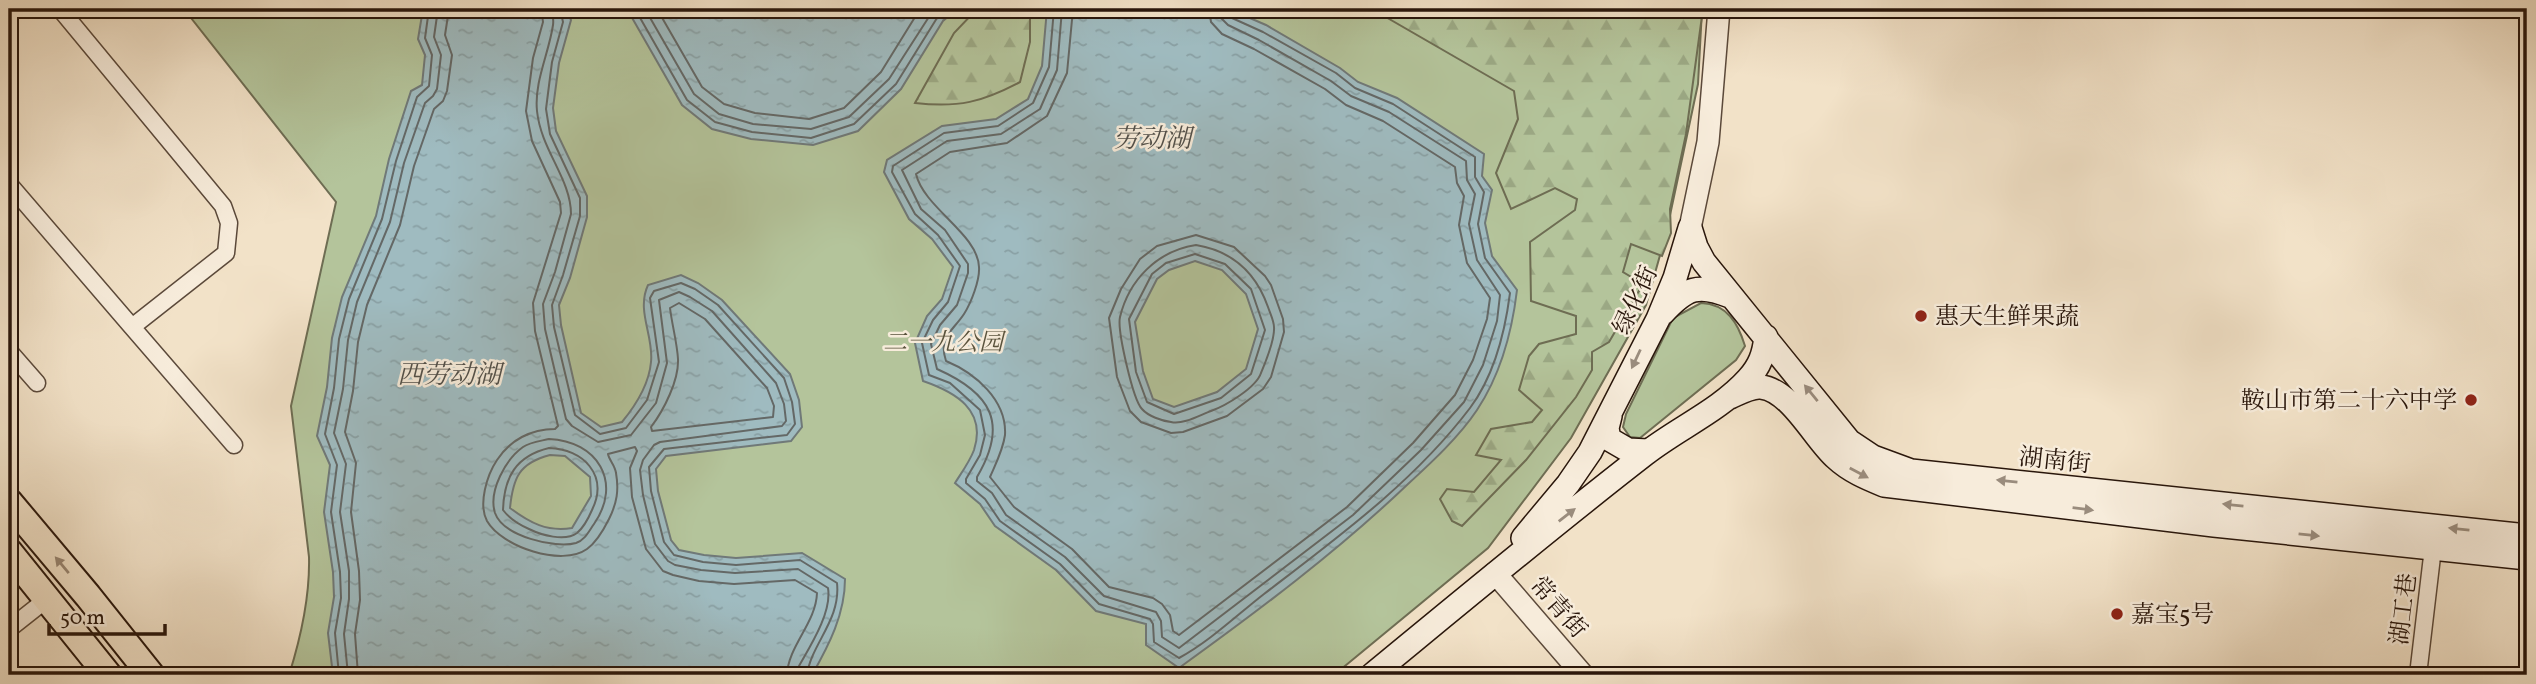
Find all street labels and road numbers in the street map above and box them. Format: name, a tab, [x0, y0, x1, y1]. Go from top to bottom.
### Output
street label: 绿化街	[1606, 261, 1667, 341]
street label: 湖南街	[2017, 441, 2092, 483]
street label: 常青街	[1521, 570, 1594, 647]
street label: 湖工巷	[2384, 571, 2426, 647]

